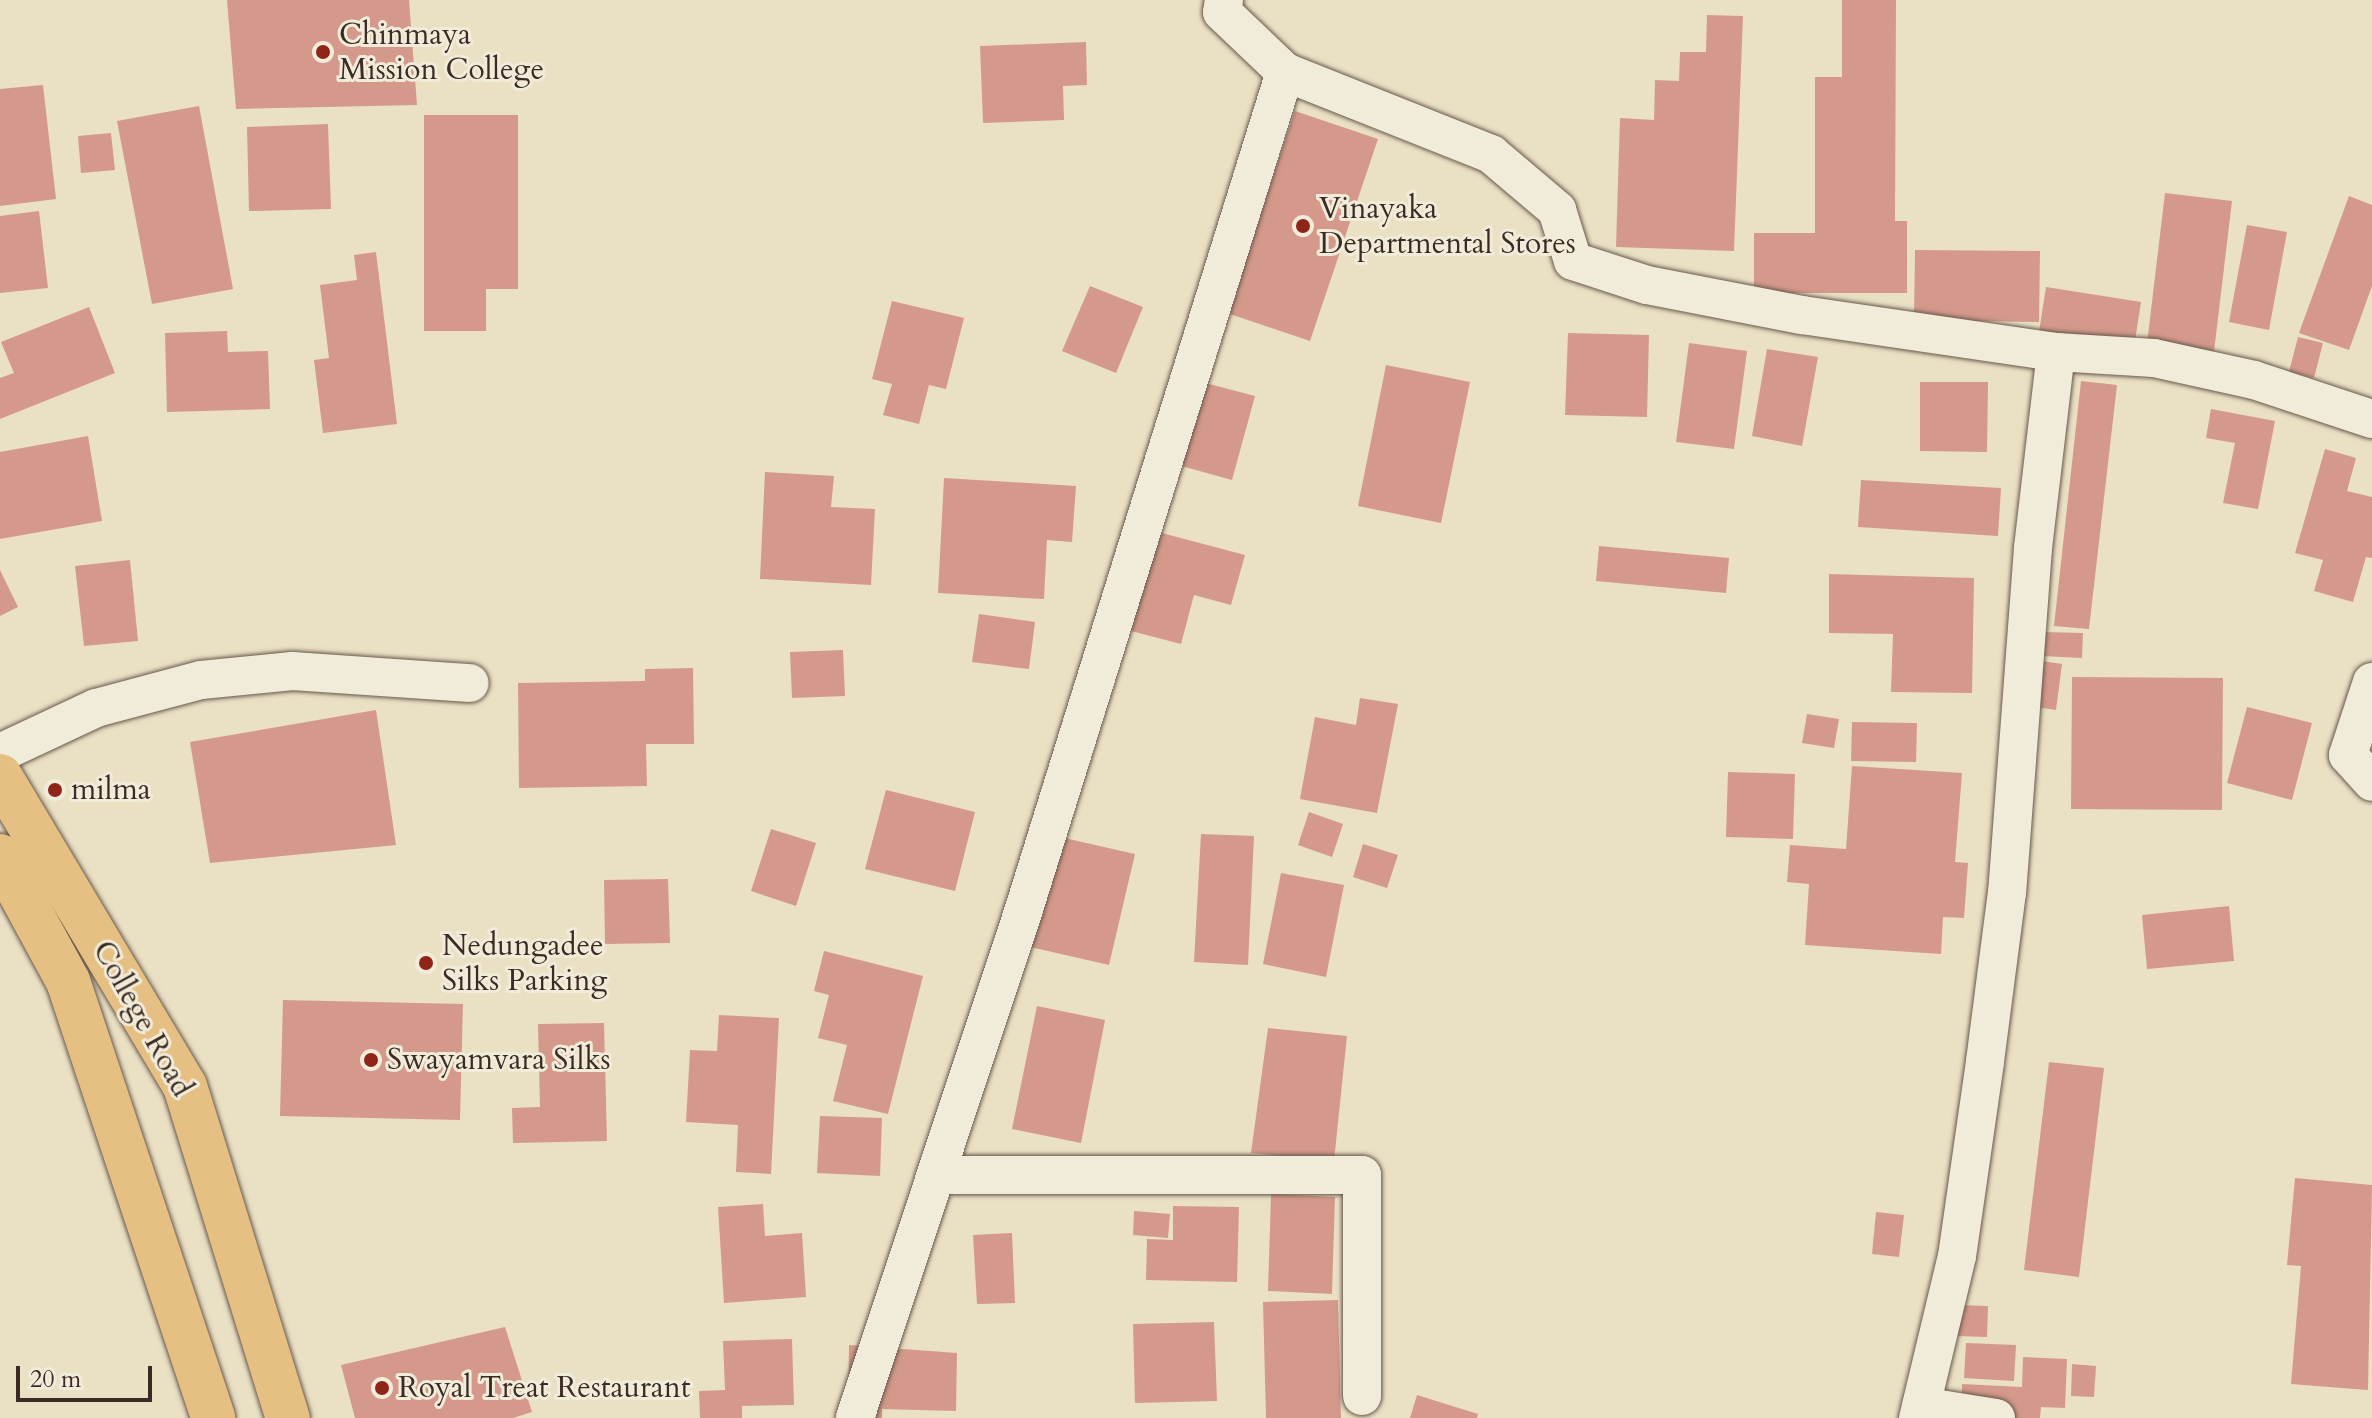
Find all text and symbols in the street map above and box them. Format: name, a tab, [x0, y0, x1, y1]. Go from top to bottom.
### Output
place label: Chinmaya Mission College	[339, 17, 544, 88]
marker: Chinmaya Mission College	[314, 43, 332, 61]
place label: Vinayaka Departmental Stores	[1319, 191, 1576, 262]
marker: Vinayaka Departmental Stores	[1294, 217, 1312, 235]
place label: milma	[71, 772, 151, 808]
marker: milma	[46, 781, 64, 799]
place label: Nedungadee Silks Parking	[442, 928, 607, 998]
street label: College Road	[84, 935, 200, 1103]
marker: Nedungadee Silks Parking	[417, 954, 435, 972]
place label: Swayamvara Silks	[387, 1042, 611, 1078]
marker: Swayamvara Silks	[362, 1051, 380, 1069]
scale bar	[20, 1350, 156, 1400]
text: 20 m	[30, 1363, 81, 1396]
place label: Royal Treat Restaurant	[398, 1370, 690, 1406]
marker: Royal Treat Restaurant	[373, 1379, 391, 1397]

